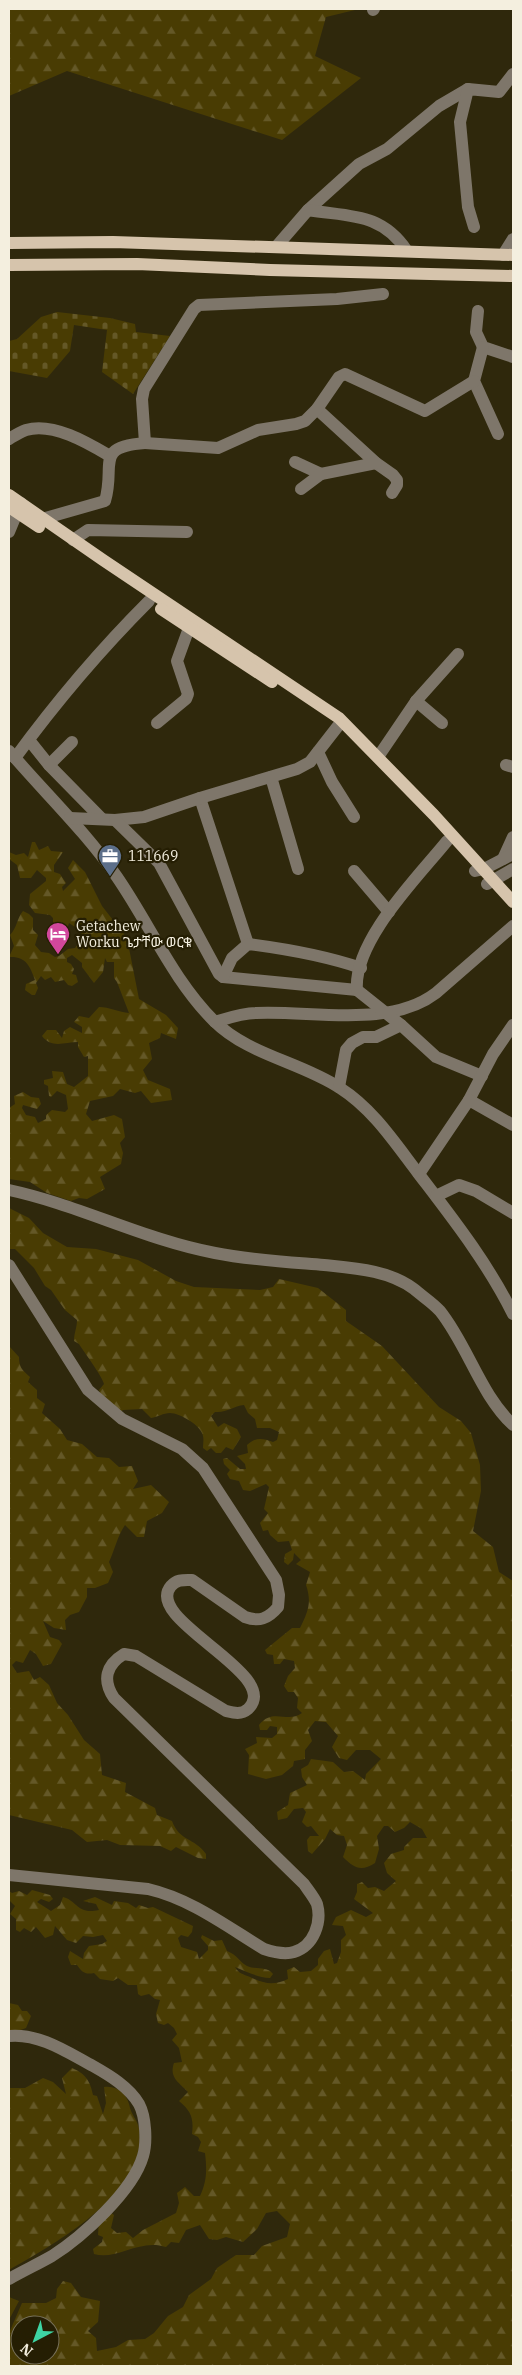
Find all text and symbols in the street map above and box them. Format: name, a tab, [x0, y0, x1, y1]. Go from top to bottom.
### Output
office icon: 111669	[97, 843, 123, 877]
place label: 111669	[128, 847, 178, 865]
place label: Getachew Worku ጌታቸው ወርቁ	[76, 917, 192, 951]
hotel icon: Getachew Worku ጌታቸው ወርቁ	[45, 921, 71, 955]
north arrow	[10, 2315, 60, 2365]
text: N	[16, 2339, 37, 2360]

